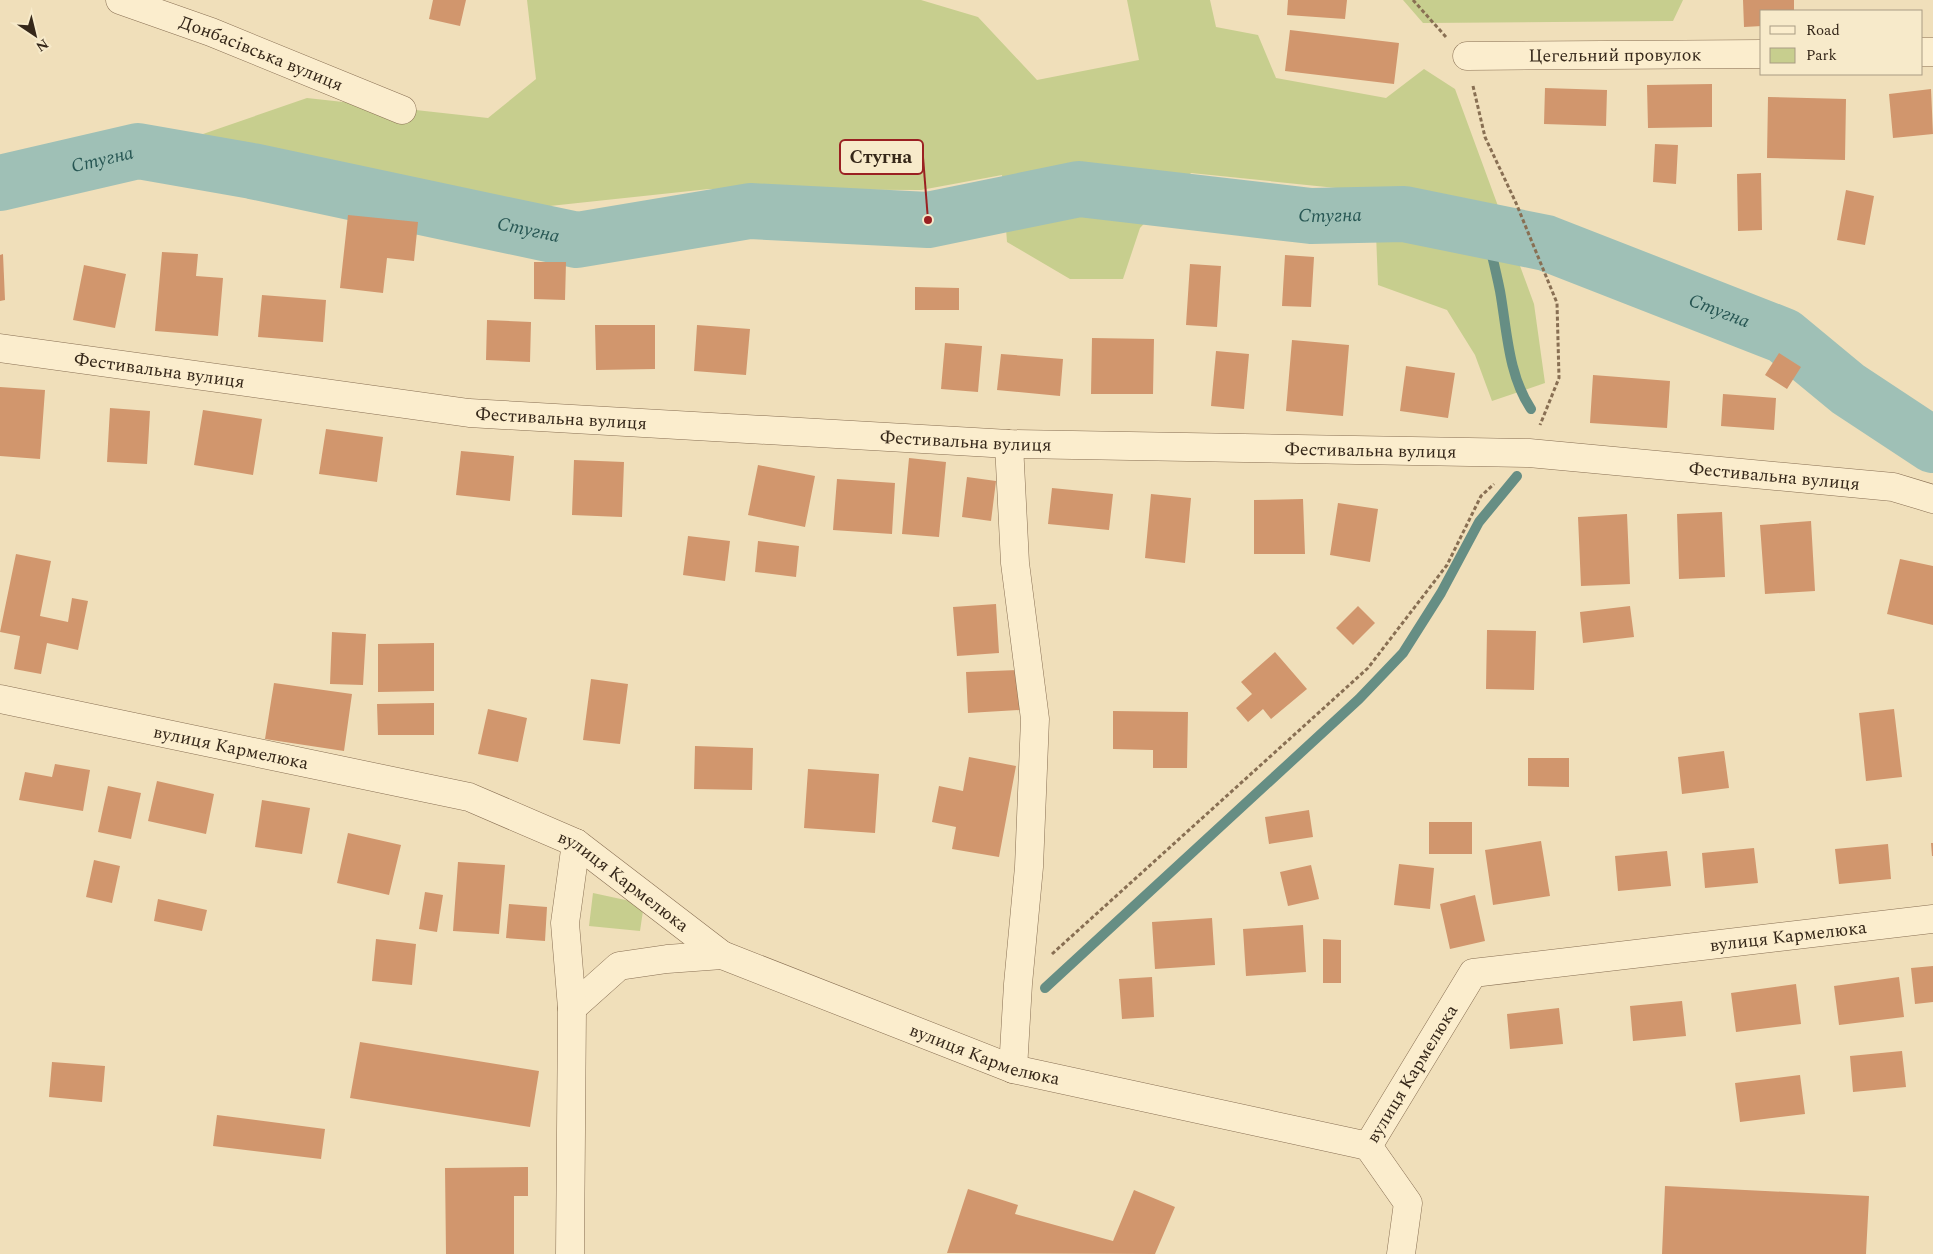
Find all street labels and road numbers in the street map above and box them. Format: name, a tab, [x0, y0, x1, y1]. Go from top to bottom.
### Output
street label: Донбасівська вулиця	[176, 8, 347, 98]
street label: Цегельний провулок	[1528, 41, 1702, 69]
street label: Фестивальна вулиця	[73, 345, 246, 395]
street label: Фестивальна вулиця	[475, 400, 648, 437]
street label: Фестивальна вулиця	[879, 423, 1052, 458]
street label: Фестивальна вулиця	[1285, 435, 1457, 465]
street label: Фестивальна вулиця	[1688, 455, 1861, 497]
street label: вулиця Кармелюка	[151, 718, 311, 777]
street label: вулиця Кармелюка	[554, 823, 695, 939]
street label: вулиця Кармелюка	[1708, 913, 1868, 959]
street label: вулиця Кармелюка	[1359, 999, 1464, 1148]
street label: вулиця Кармелюка	[906, 1016, 1063, 1092]

